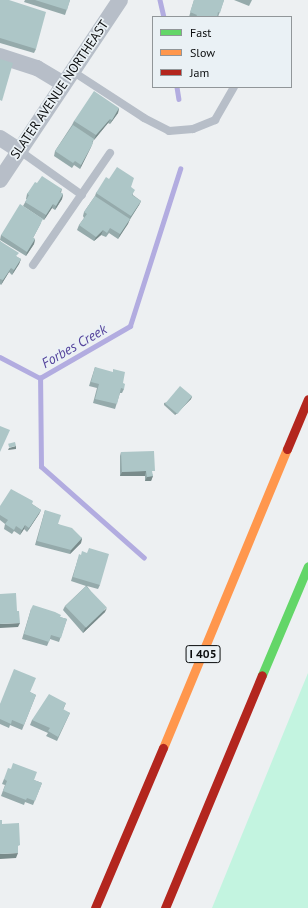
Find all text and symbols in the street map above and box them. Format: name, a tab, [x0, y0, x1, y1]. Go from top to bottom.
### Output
legend	[152, 16, 292, 88]
street label: SLATER AVENUE NORTHEAST	[8, 18, 112, 162]
text: Fast	[190, 25, 211, 40]
text: Slow	[190, 45, 215, 60]
text: Jam	[190, 65, 209, 80]
water label: Forbes Creek	[38, 321, 110, 371]
road number: I 405	[185, 644, 221, 664]

